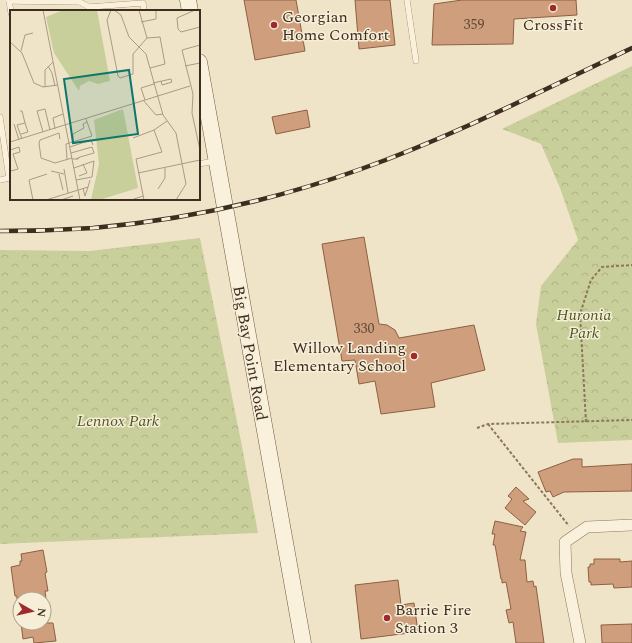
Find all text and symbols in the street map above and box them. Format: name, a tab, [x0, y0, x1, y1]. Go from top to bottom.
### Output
marker: CrossFit	[548, 3, 558, 13]
place label: Georgian Home Comfort	[282, 5, 390, 47]
inset map	[10, 10, 200, 200]
place label: CrossFit	[523, 13, 584, 37]
house number: 359	[464, 14, 485, 35]
marker: Georgian Home Comfort	[269, 20, 279, 30]
street label: Big Bay Point Road	[226, 284, 274, 423]
park label: Huronia Park	[557, 303, 611, 345]
house number: 330	[354, 318, 375, 339]
place label: Willow Landing Elementary School	[273, 336, 406, 378]
marker: Willow Landing Elementary School	[409, 351, 419, 361]
park label: Lennox Park	[77, 409, 160, 433]
north arrow	[12, 591, 52, 631]
place label: Barrie Fire Station 3	[395, 598, 472, 640]
text: N	[32, 607, 50, 618]
marker: Barrie Fire Station 3	[382, 613, 392, 623]

